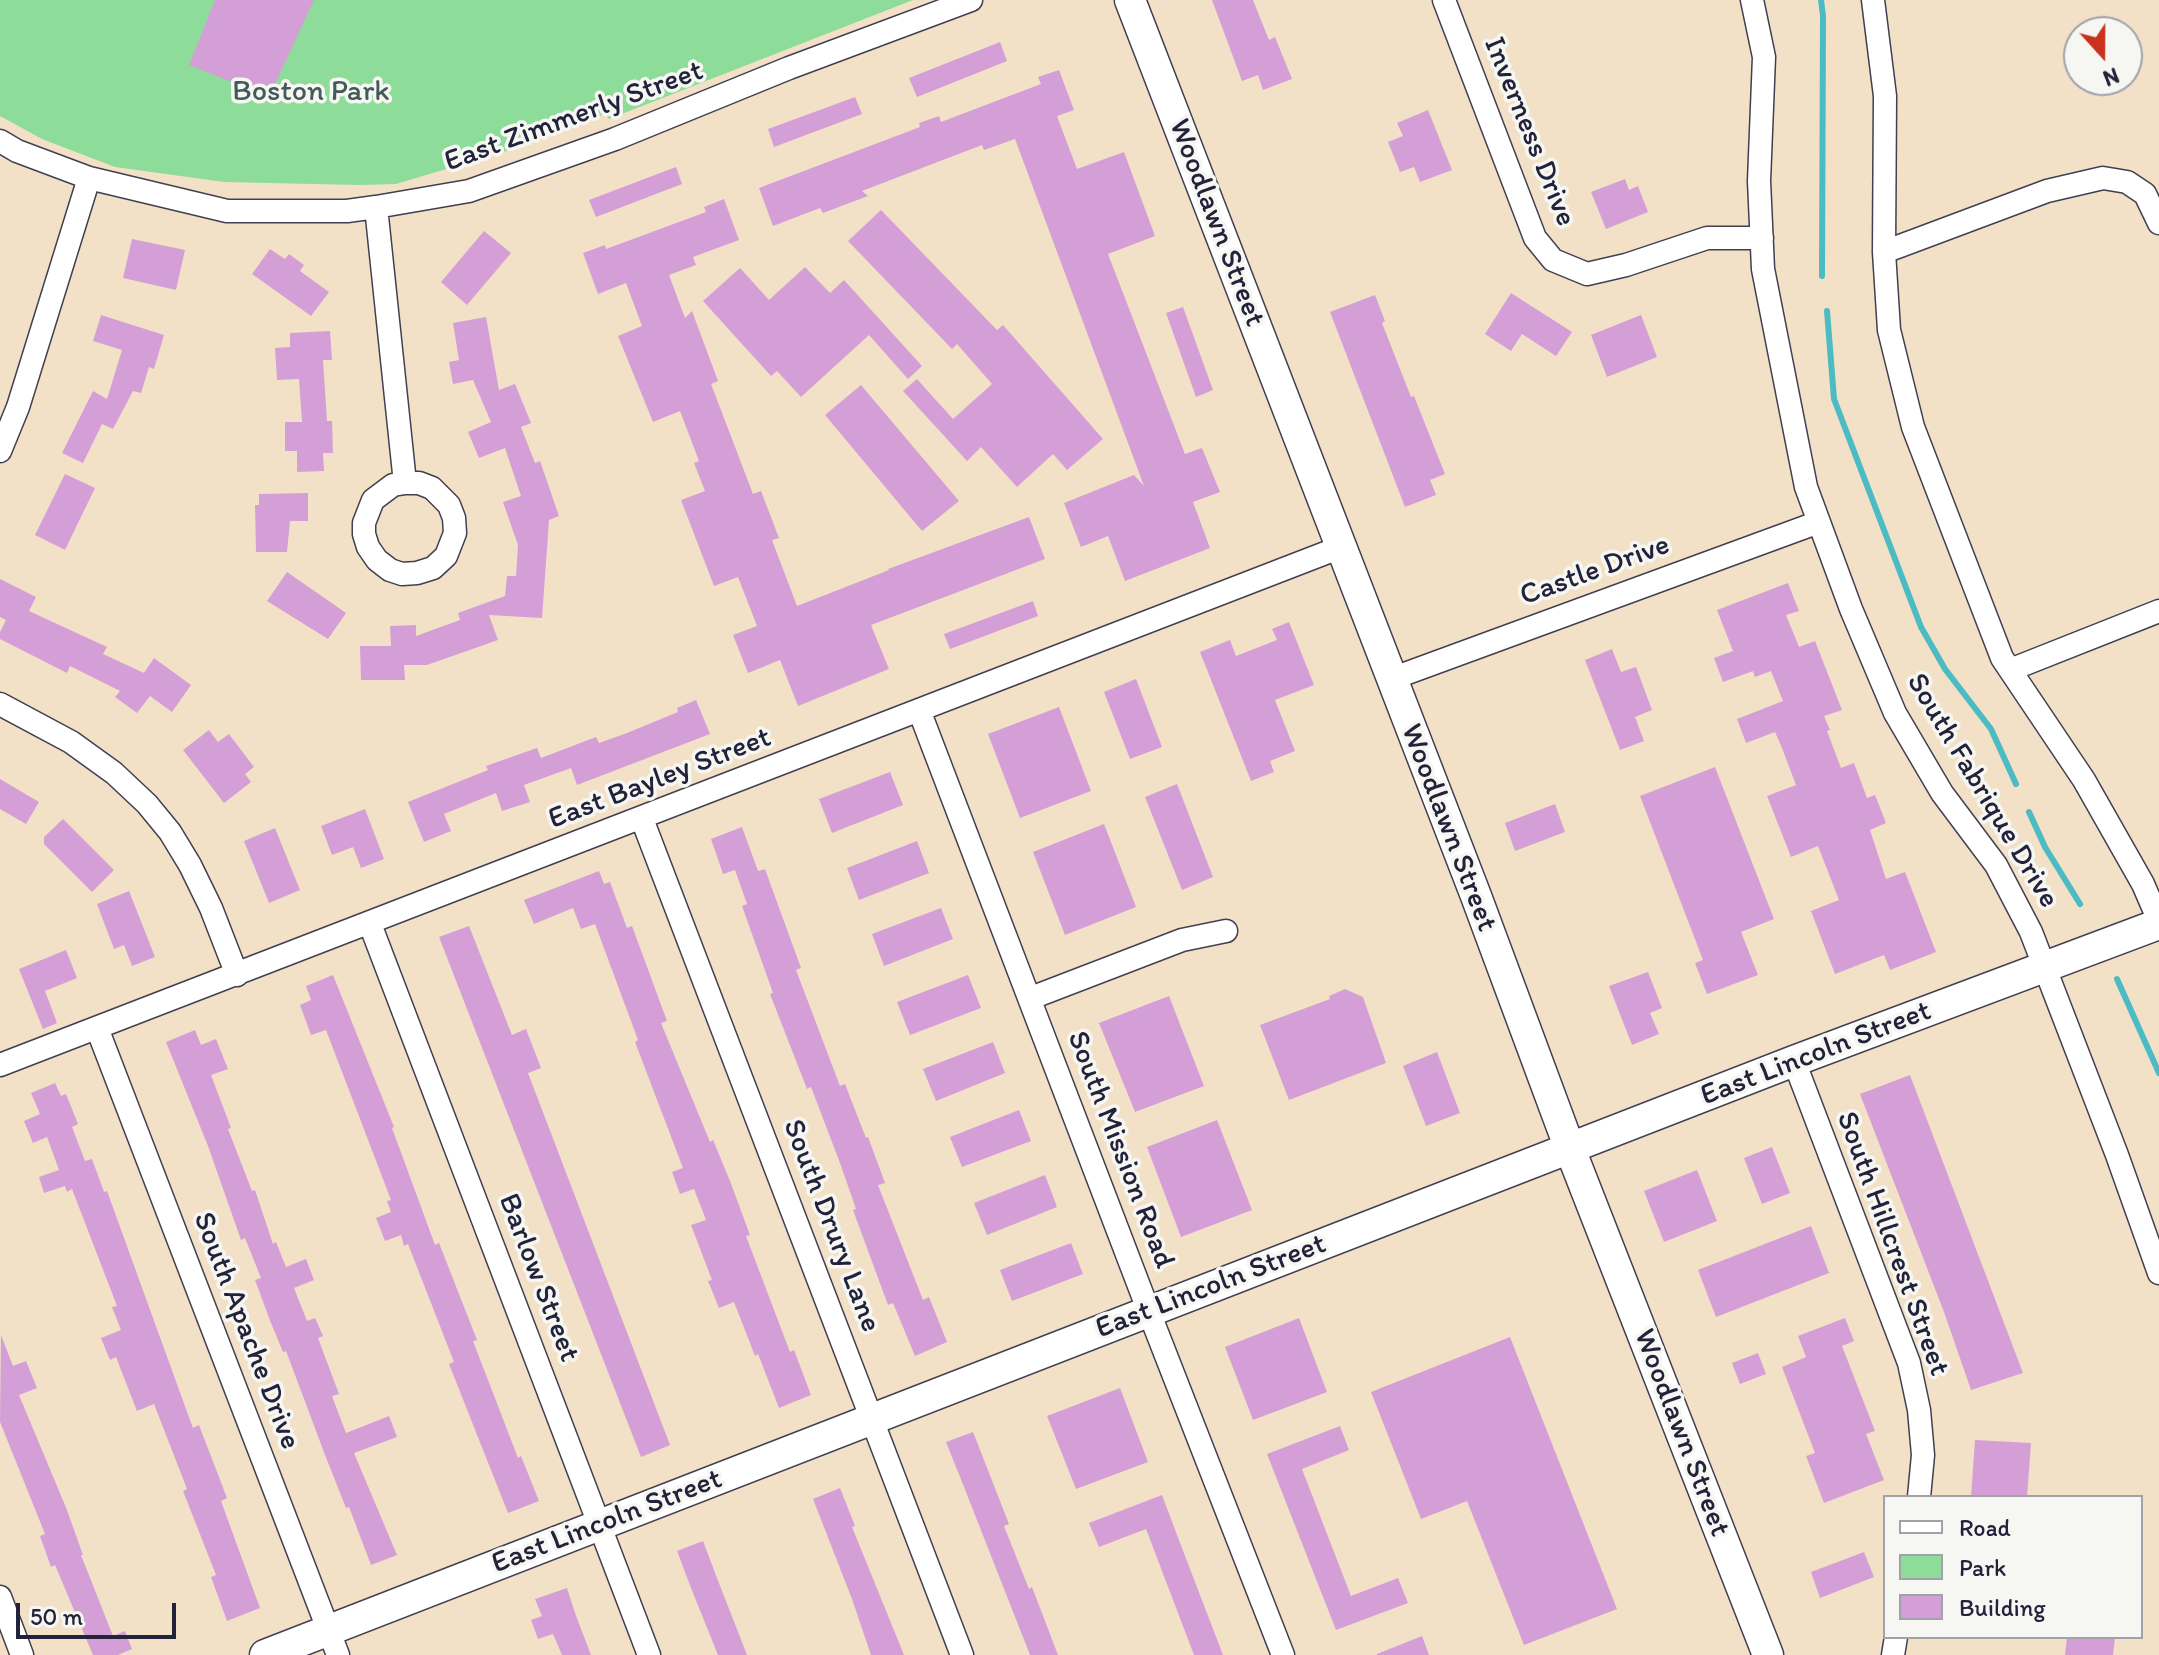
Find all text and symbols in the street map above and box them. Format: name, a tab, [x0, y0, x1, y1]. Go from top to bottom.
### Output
north arrow	[2063, 16, 2143, 96]
street label: Inverness Drive	[1475, 32, 1583, 232]
street label: East Zimmerly Street	[440, 54, 708, 180]
text: N	[2099, 62, 2123, 92]
park label: Boston Park	[232, 74, 390, 110]
street label: Woodlawn Street	[1160, 114, 1272, 332]
street label: Castle Drive	[1515, 527, 1675, 615]
street label: South Fabrique Drive	[1898, 667, 2066, 915]
street label: Woodlawn Street	[1392, 719, 1504, 937]
street label: East Bayley Street	[544, 720, 776, 838]
street label: East Lincoln Street	[1696, 994, 1936, 1114]
street label: South Mission Road	[1058, 1026, 1182, 1274]
street label: South Hillcrest Street	[1827, 1107, 1957, 1381]
street label: South Drury Lane	[774, 1115, 888, 1337]
street label: Barlow Street	[489, 1189, 587, 1367]
street label: South Apache Drive	[184, 1207, 308, 1455]
street label: East Lincoln Street	[1091, 1227, 1331, 1347]
street label: Woodlawn Street	[1625, 1324, 1737, 1542]
street label: East Lincoln Street	[487, 1462, 727, 1582]
legend	[1883, 1495, 2143, 1639]
text: Road	[1959, 1513, 2011, 1542]
text: Park	[1959, 1553, 2006, 1582]
scale bar	[20, 1587, 180, 1637]
text: Building	[1959, 1593, 2046, 1622]
text: 50 m	[30, 1602, 83, 1631]

